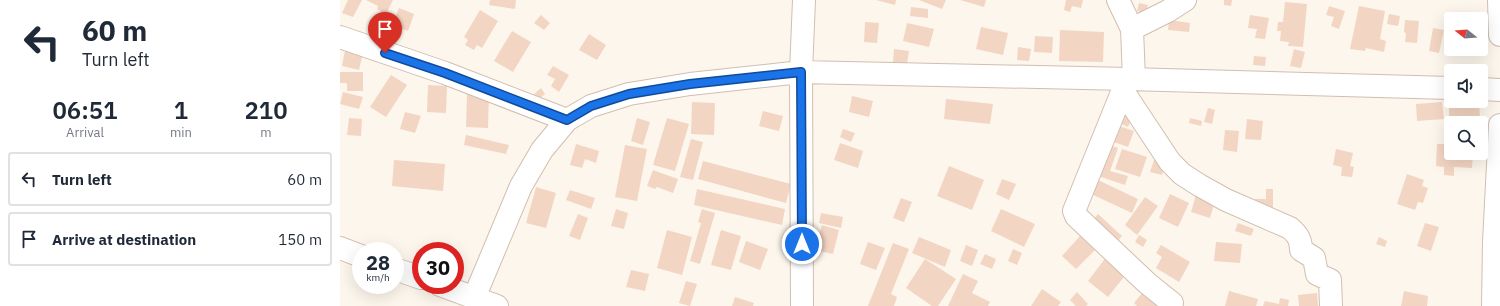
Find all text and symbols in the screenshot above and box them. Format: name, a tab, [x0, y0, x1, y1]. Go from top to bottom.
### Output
text: 60 m	[82, 12, 147, 49]
pin	[368, 12, 402, 53]
north arrow	[1444, 12, 1488, 56]
map controls	[1444, 12, 1488, 160]
icon: left	[16, 16, 68, 68]
icon: arrive	[374, 18, 396, 40]
text: Turn left	[82, 48, 150, 71]
button: sound	[1444, 64, 1488, 108]
text: 06:51	[52, 94, 118, 126]
text: 1	[174, 94, 188, 126]
text: 210	[244, 94, 288, 126]
button: search	[1444, 116, 1488, 160]
text: Arrival	[66, 124, 104, 141]
text: min	[170, 124, 192, 141]
text: m	[260, 124, 272, 141]
icon: left	[18, 168, 40, 190]
text: Turn left	[52, 170, 112, 189]
text: 60 m	[287, 170, 322, 189]
position arrow	[781, 223, 823, 265]
icon: arrive	[18, 228, 40, 250]
text: Arrive at destination	[52, 230, 196, 249]
text: 150 m	[278, 230, 322, 249]
speed limit sign: 30	[412, 242, 464, 294]
text: 28	[366, 249, 390, 276]
text: km/h	[366, 271, 390, 284]

